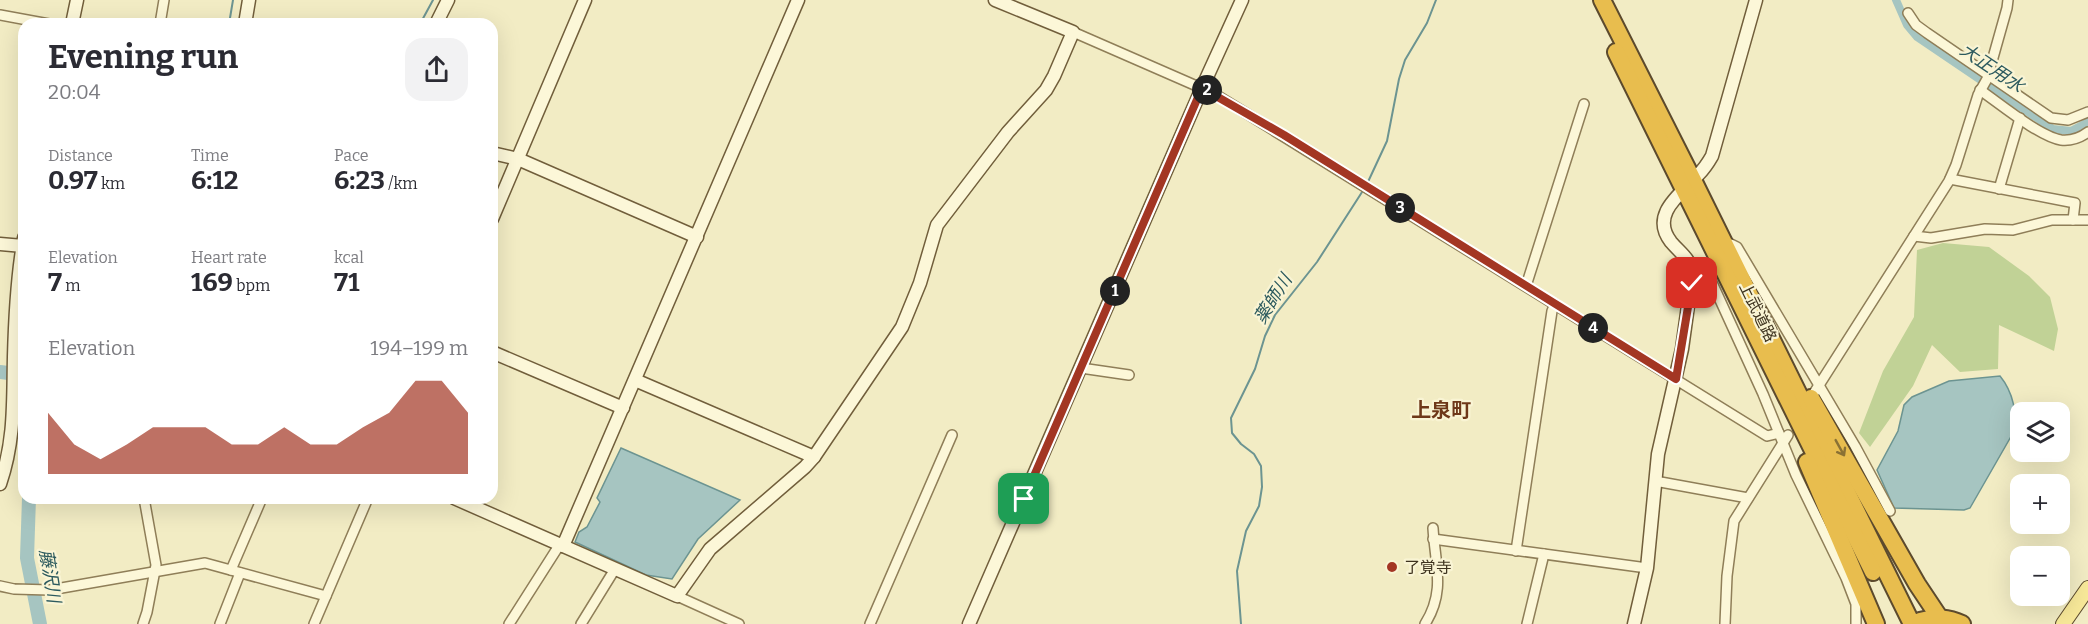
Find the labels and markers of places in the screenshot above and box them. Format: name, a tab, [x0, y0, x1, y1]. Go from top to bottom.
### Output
pin: 2	[1192, 75, 1222, 105]
pin: 3	[1385, 193, 1415, 223]
pin	[1666, 257, 1717, 308]
pin: 1	[1100, 276, 1130, 306]
pin: 4	[1578, 313, 1608, 343]
pin	[998, 473, 1049, 524]
place label: 了覚寺	[1404, 558, 1452, 577]
marker: 了覚寺	[1385, 560, 1399, 574]

